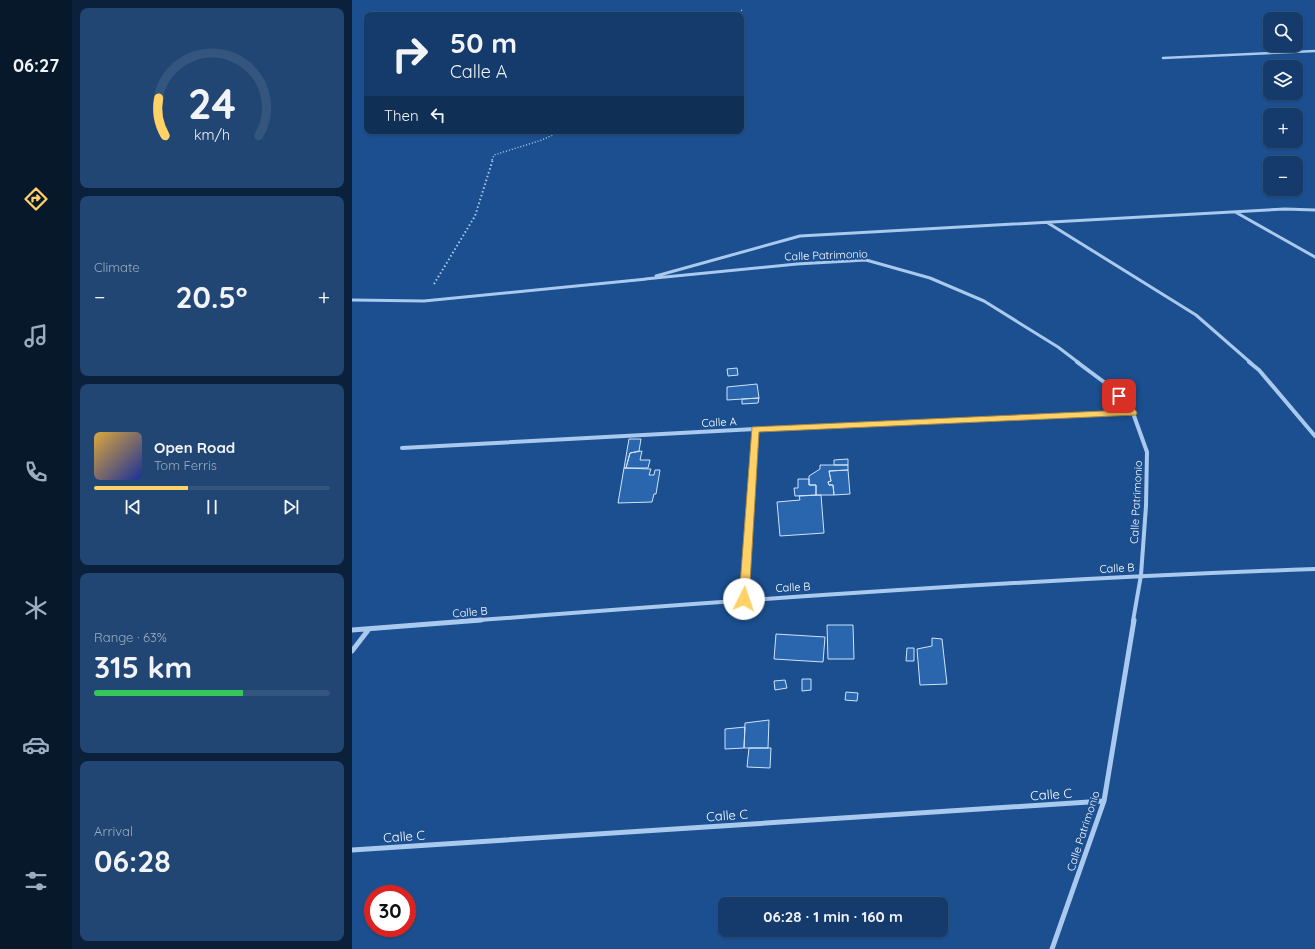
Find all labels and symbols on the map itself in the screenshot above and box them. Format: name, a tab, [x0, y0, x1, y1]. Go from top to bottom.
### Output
street label: Calle Patrimonio	[784, 247, 868, 263]
pin	[1102, 379, 1136, 413]
street label: Calle A	[701, 414, 737, 430]
street label: Calle Patrimonio	[1127, 460, 1145, 544]
street label: Calle B	[1099, 560, 1135, 576]
position arrow	[723, 578, 765, 620]
street label: Calle B	[775, 579, 811, 595]
street label: Calle B	[452, 603, 488, 621]
street label: Calle C	[1030, 785, 1073, 803]
street label: Calle Patrimonio	[1063, 789, 1103, 873]
street label: Calle C	[706, 806, 749, 824]
street label: Calle C	[383, 827, 426, 845]
speed limit sign: 30	[364, 885, 416, 937]

